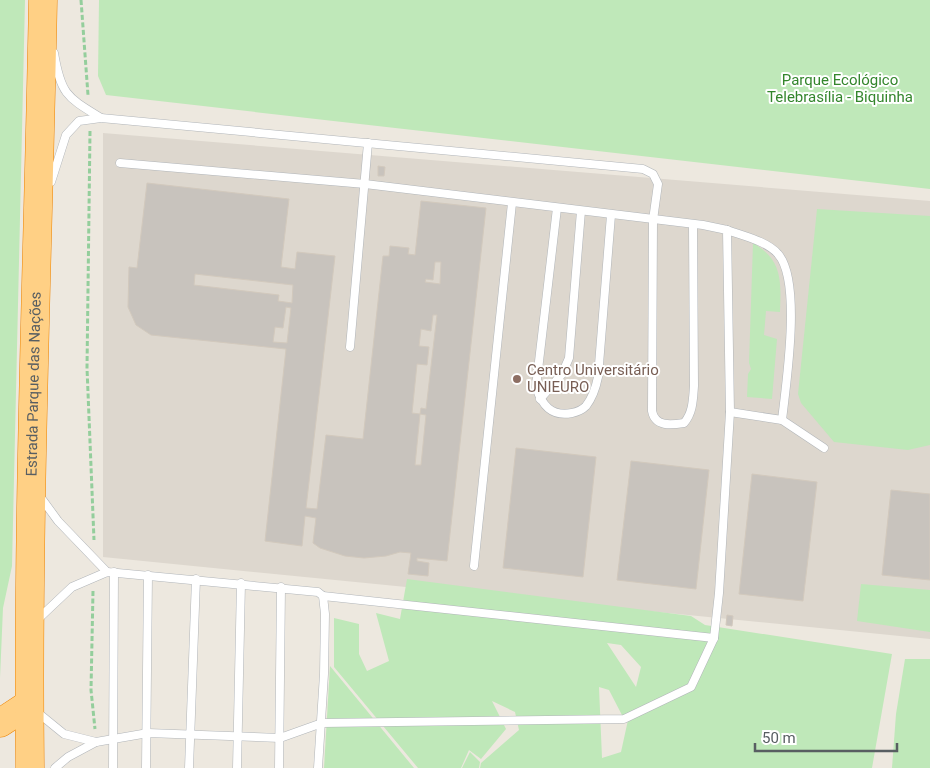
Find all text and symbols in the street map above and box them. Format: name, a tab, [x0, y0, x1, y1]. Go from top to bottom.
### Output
park label: Parque Ecológico Telebrasília - Biquinha	[767, 71, 913, 106]
street label: Estrada Parque das Nações	[23, 291, 45, 477]
place label: Centro Universitário UNIEURO	[527, 361, 659, 396]
marker: Centro Universitário UNIEURO	[511, 373, 523, 385]
scale bar	[755, 720, 898, 752]
text: 50 m	[762, 729, 796, 747]

